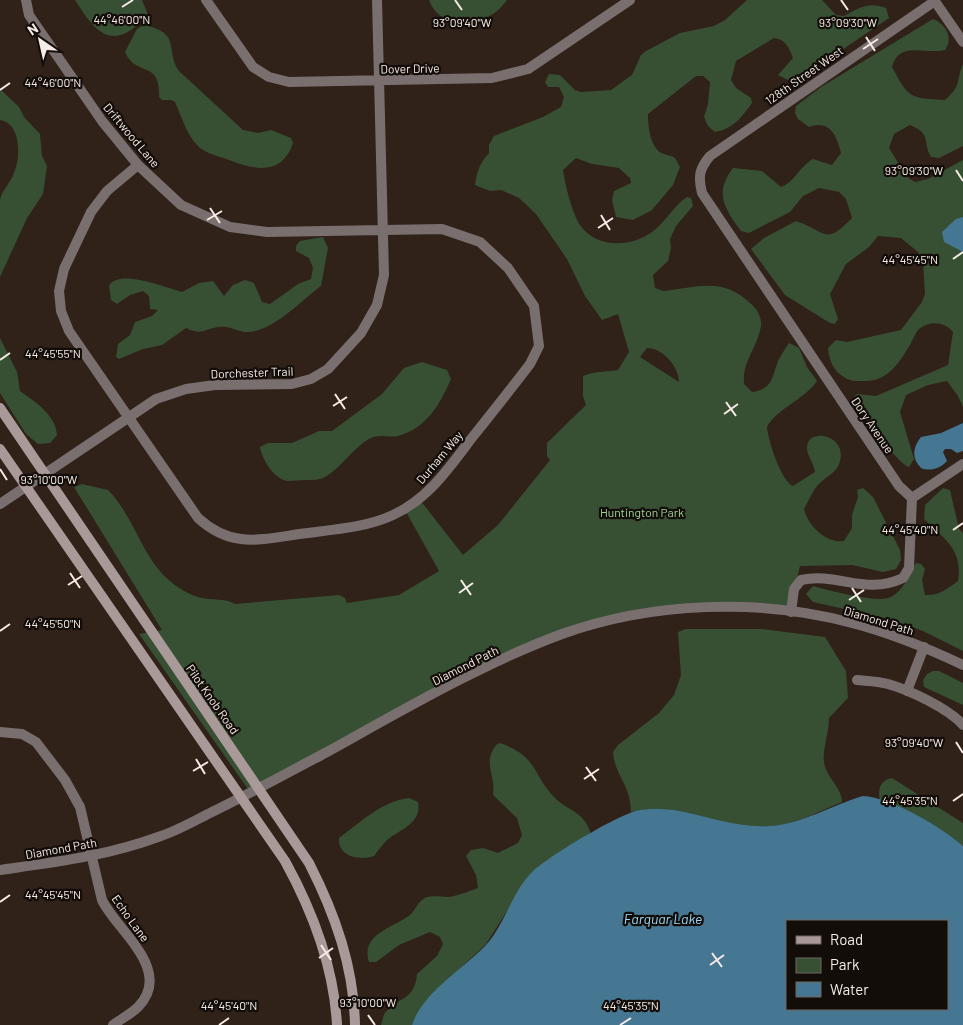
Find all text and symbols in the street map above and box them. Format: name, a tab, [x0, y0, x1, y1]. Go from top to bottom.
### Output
text: 44°46'00"N	[93, 12, 151, 26]
north arrow	[15, 15, 65, 65]
text: 93°09'40"W	[433, 15, 492, 29]
text: 93°09'30"W	[819, 15, 878, 29]
text: N	[24, 19, 41, 38]
street label: 128th Street West	[762, 43, 846, 107]
street label: Dover Drive	[380, 60, 440, 76]
text: 44°46'00"N	[24, 75, 82, 89]
street label: Driftwood Lane	[101, 100, 163, 170]
text: 93°09'30"W	[885, 163, 944, 177]
text: 44°45'45"N	[882, 252, 938, 266]
text: 44°45'55"N	[25, 346, 81, 360]
street label: Dorchester Trail	[210, 364, 294, 380]
street label: Dory Avenue	[849, 394, 897, 456]
street label: Durham Way	[413, 427, 465, 486]
text: 93°10'00"W	[21, 472, 78, 486]
park label: Huntington Park	[600, 505, 684, 519]
text: 44°45'40"N	[882, 522, 938, 536]
street label: Diamond Path	[842, 603, 916, 637]
text: 44°45'50"N	[25, 616, 81, 630]
street label: Diamond Path	[430, 642, 500, 688]
street label: Pilot Knob Road	[184, 661, 242, 737]
text: 93°09'40"W	[885, 735, 944, 749]
text: 44°45'35"N	[882, 793, 938, 807]
street label: Diamond Path	[24, 835, 98, 861]
text: 44°45'45"N	[25, 887, 81, 901]
street label: Echo Lane	[109, 892, 153, 944]
water label: Farquar Lake	[624, 910, 702, 927]
legend	[786, 920, 948, 1010]
text: Road	[830, 930, 863, 948]
text: Park	[830, 955, 860, 973]
text: Water	[830, 980, 869, 998]
text: 93°10'00"W	[340, 995, 397, 1009]
text: 44°45'40"N	[201, 998, 257, 1012]
text: 44°45'35"N	[603, 998, 659, 1012]

